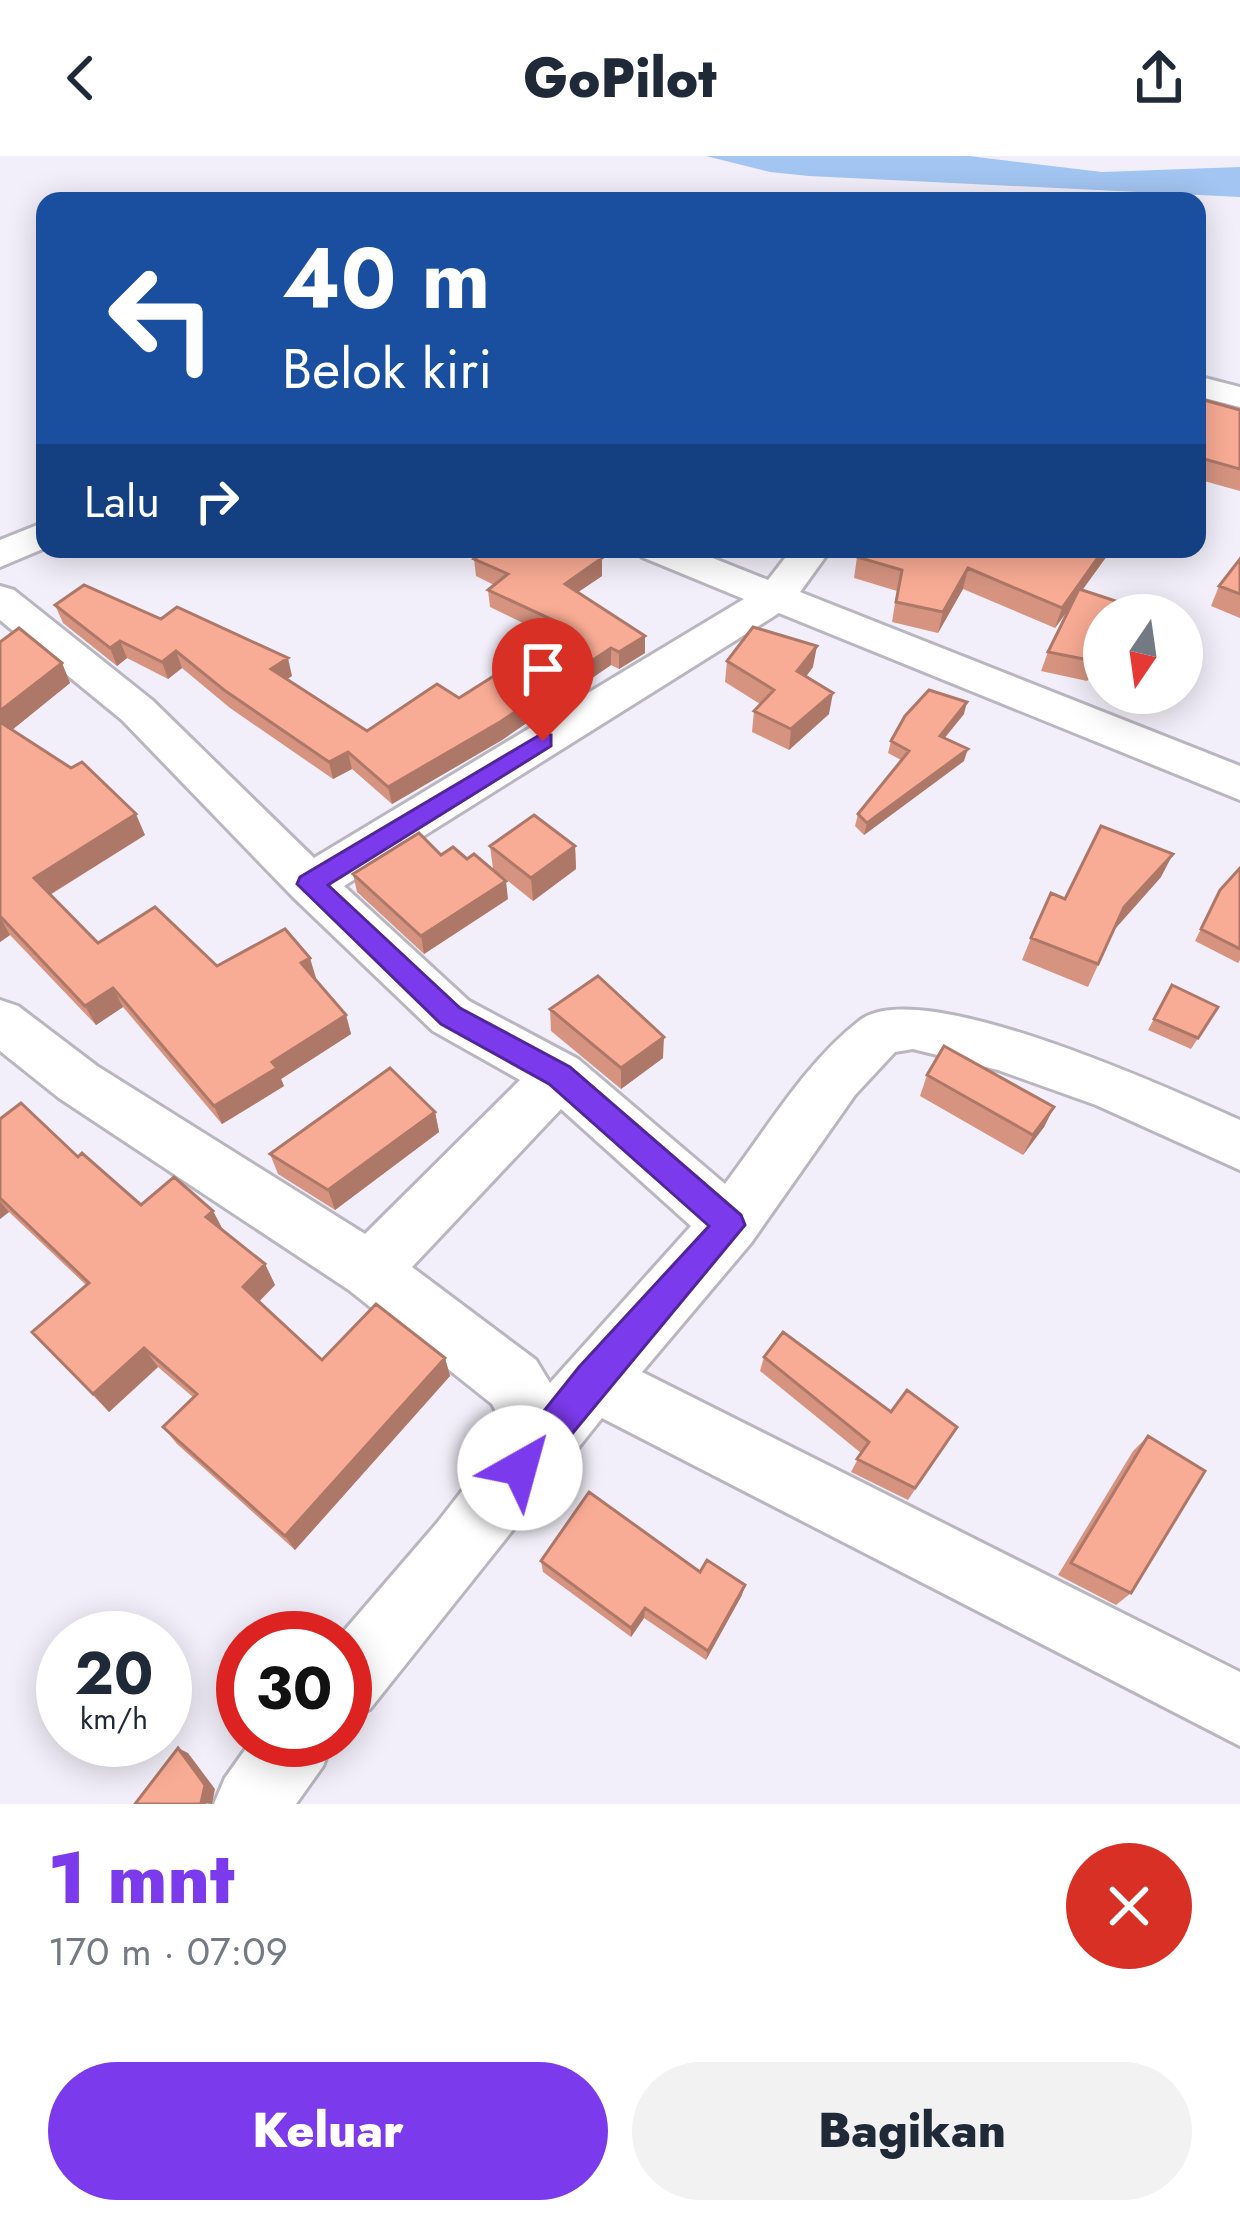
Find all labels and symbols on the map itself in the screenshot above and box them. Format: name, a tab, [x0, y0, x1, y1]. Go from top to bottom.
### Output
north arrow	[1083, 594, 1203, 714]
pin	[492, 618, 594, 741]
position arrow	[457, 1405, 583, 1531]
speed limit sign: 30	[216, 1611, 372, 1767]

